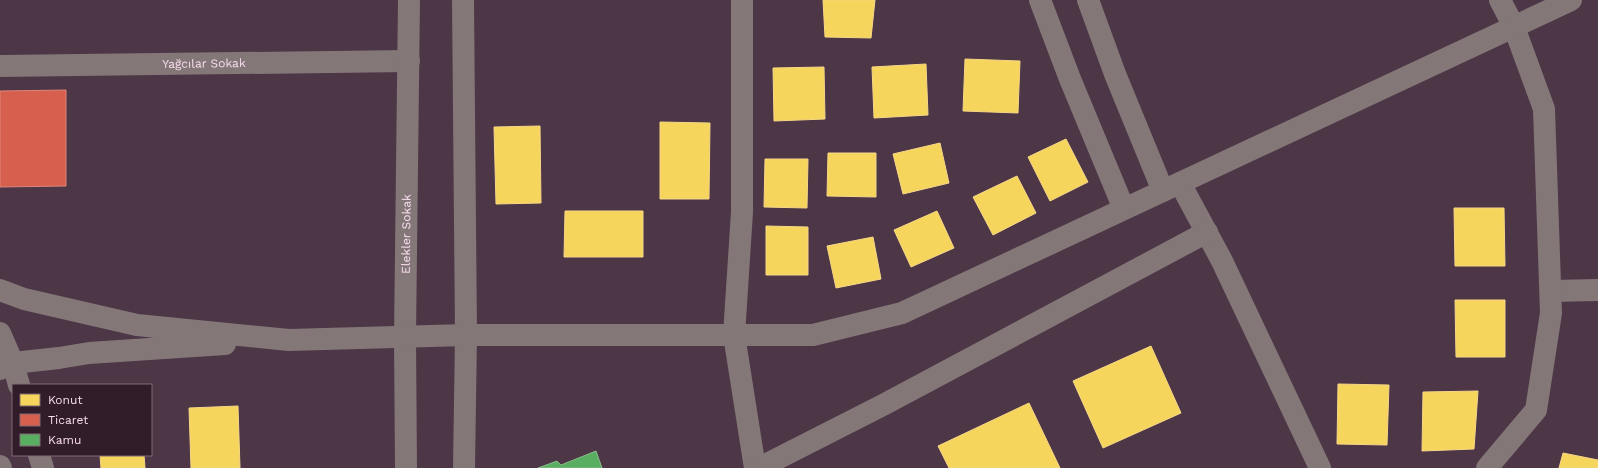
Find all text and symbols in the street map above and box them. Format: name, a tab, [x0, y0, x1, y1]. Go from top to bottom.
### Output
street label: Yağcılar Sokak	[162, 56, 246, 71]
street label: Elekler Sokak	[399, 194, 414, 274]
legend	[12, 384, 152, 456]
text: Konut	[48, 393, 82, 407]
text: Ticaret	[48, 413, 88, 427]
text: Kamu	[48, 433, 81, 447]

